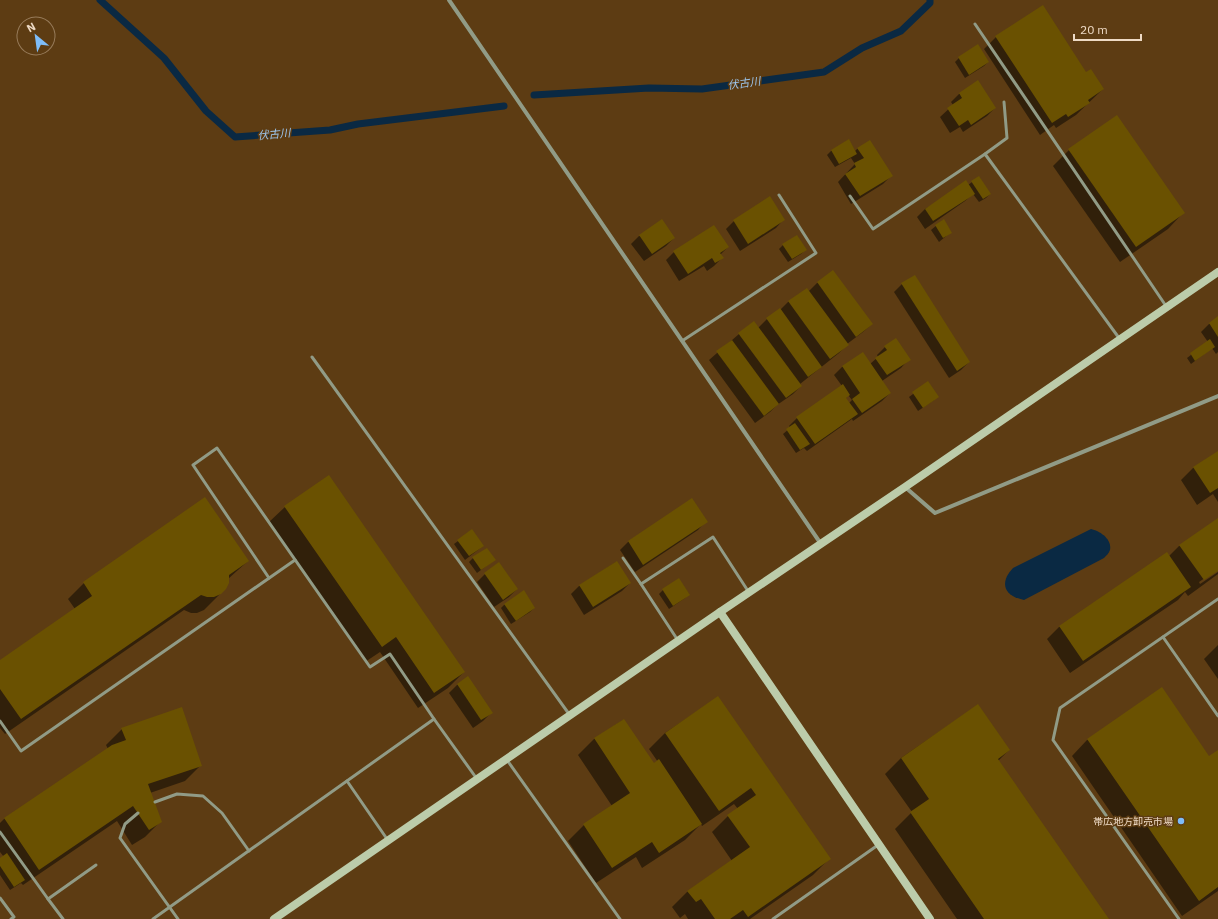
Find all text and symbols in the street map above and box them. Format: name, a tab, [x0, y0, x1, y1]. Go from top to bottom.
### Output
north arrow	[16, 16, 56, 56]
scale bar	[1074, 16, 1141, 42]
text: N	[24, 19, 38, 35]
text: 20 m	[1080, 22, 1108, 37]
water label: 伏古川	[727, 74, 762, 92]
water label: 伏古川	[257, 126, 292, 142]
place label: 帯広地方卸売市場	[1093, 815, 1173, 828]
marker: 帯広地方卸売市場	[1176, 816, 1186, 826]

